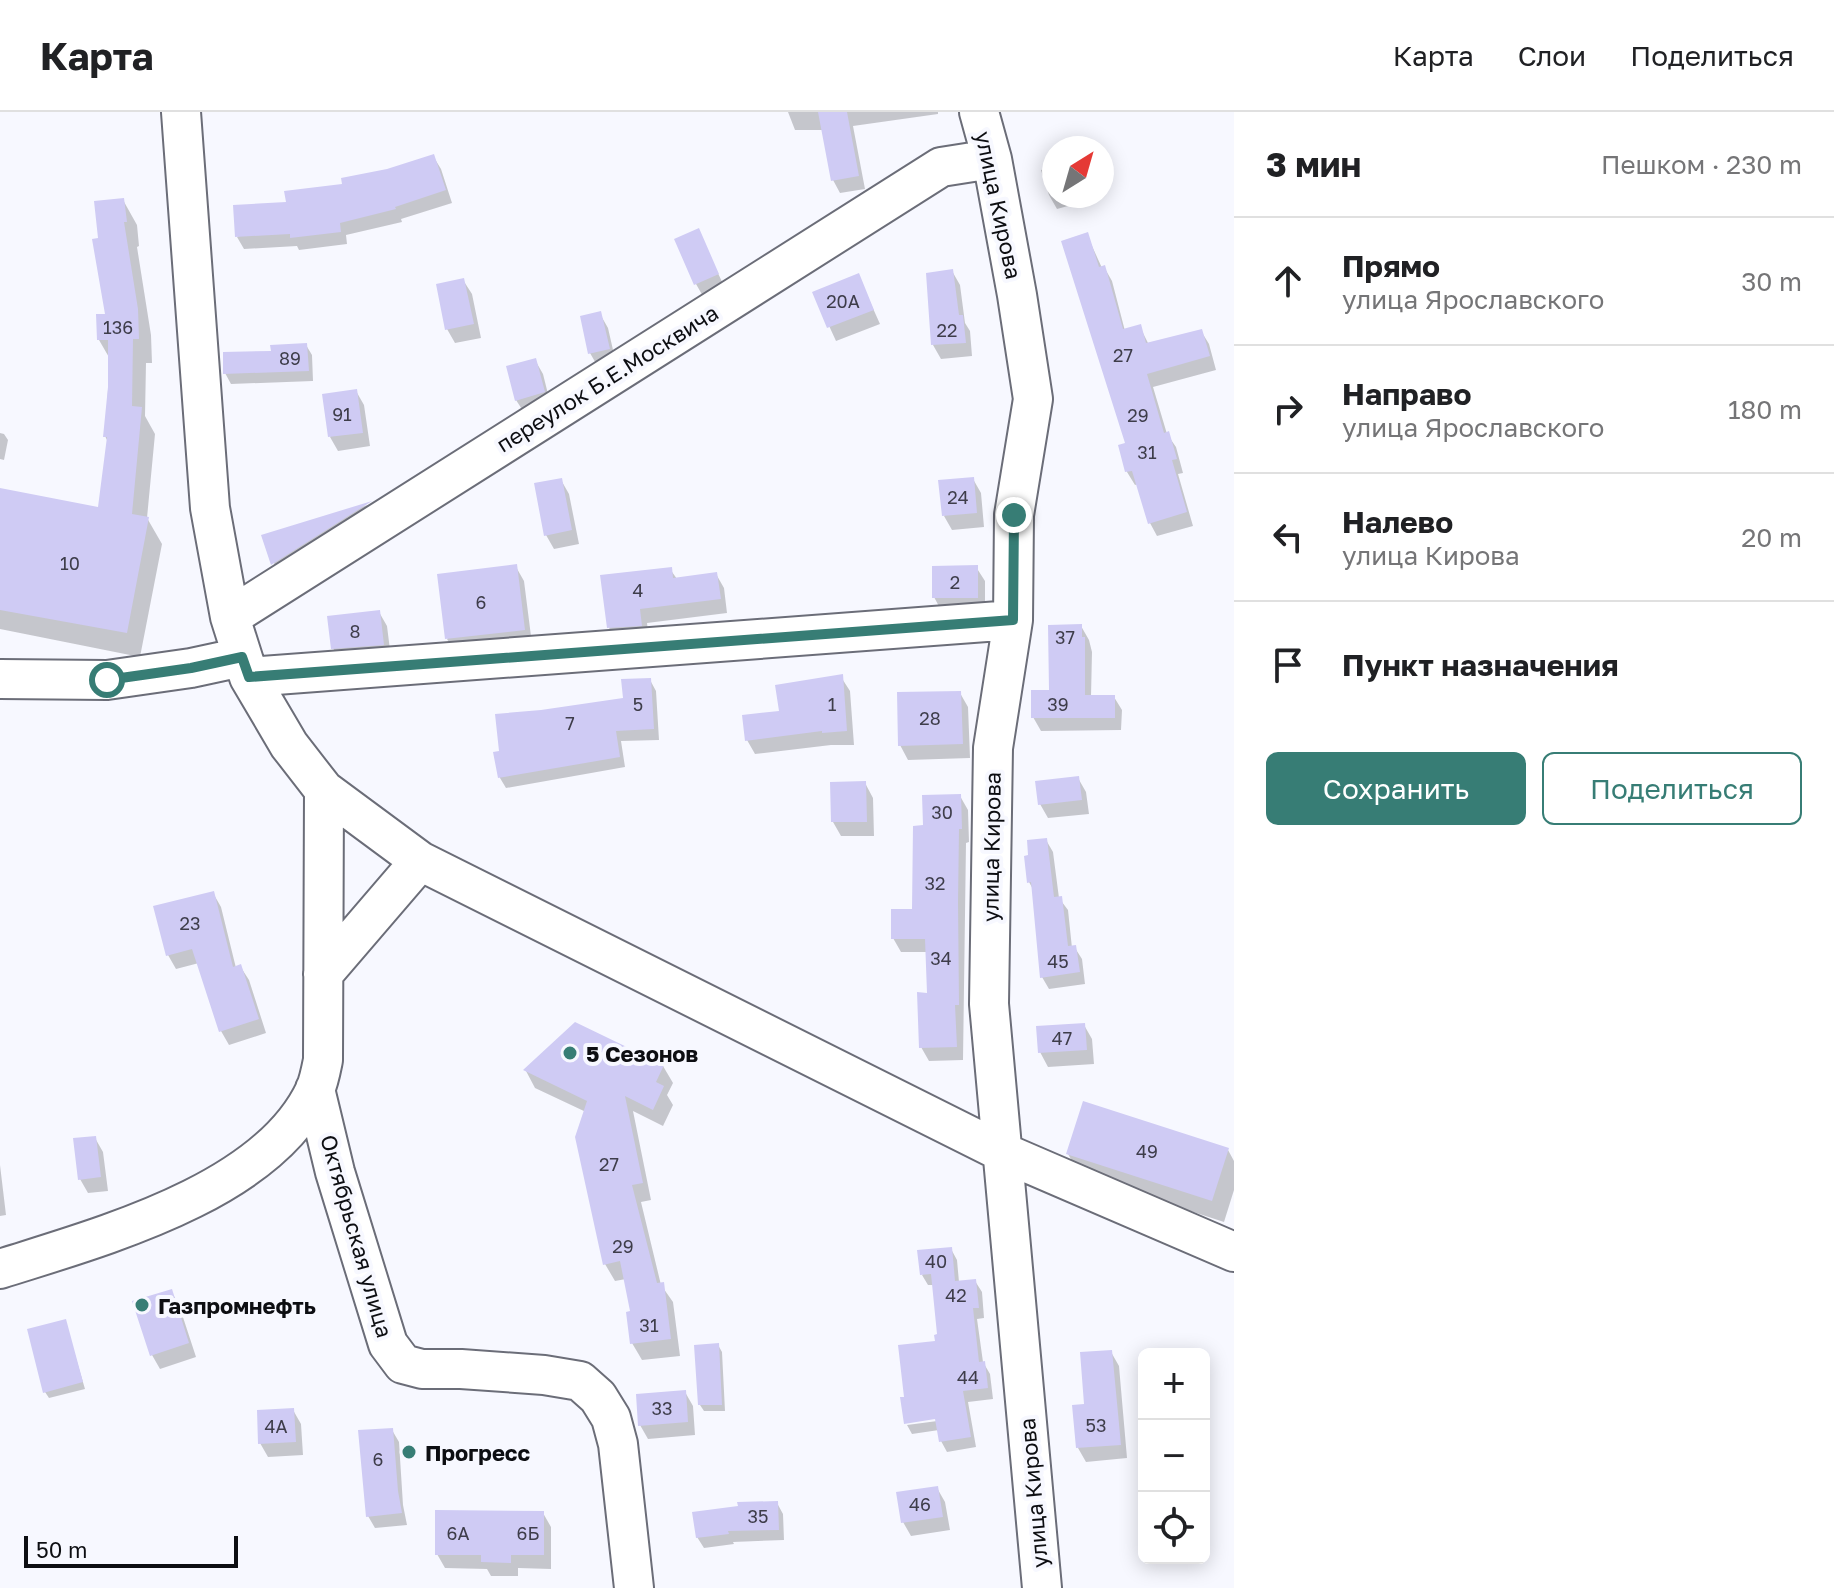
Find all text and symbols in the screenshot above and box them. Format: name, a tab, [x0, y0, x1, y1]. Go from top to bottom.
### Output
text: Карта	[40, 33, 153, 78]
text: Карта	[1393, 39, 1474, 72]
text: Слои	[1518, 39, 1586, 72]
text: Поделиться	[1630, 39, 1794, 72]
street label: улица Кирова	[970, 129, 1028, 281]
north arrow	[1042, 136, 1114, 208]
text: 3 мин	[1266, 144, 1361, 184]
text: Пешком · 230 m	[1601, 149, 1802, 180]
text: Прямо	[1342, 248, 1440, 284]
icon: ahead	[1266, 259, 1310, 303]
text: 30 m	[1741, 266, 1802, 297]
text: улица Ярославского	[1342, 284, 1604, 315]
house number: 20А	[826, 290, 860, 312]
street label: переулок Б.Е.Москвича	[491, 299, 723, 457]
house number: 136	[103, 316, 133, 338]
house number: 22	[937, 319, 957, 341]
house number: 27	[1113, 344, 1133, 366]
house number: 89	[279, 347, 301, 369]
text: Направо	[1342, 376, 1471, 412]
icon: right	[1266, 387, 1310, 431]
text: 180 m	[1728, 394, 1802, 425]
house number: 91	[332, 403, 352, 425]
house number: 29	[1127, 404, 1149, 426]
text: улица Ярославского	[1342, 412, 1604, 443]
house number: 31	[1137, 441, 1157, 463]
house number: 24	[947, 486, 969, 508]
route end	[996, 497, 1032, 533]
text: Налево	[1342, 504, 1453, 540]
icon: left	[1266, 515, 1310, 559]
text: 20 m	[1741, 522, 1802, 553]
text: улица Кирова	[1342, 540, 1520, 571]
house number: 10	[60, 552, 80, 574]
house number: 2	[950, 571, 960, 593]
house number: 4	[633, 579, 644, 601]
house number: 6	[476, 591, 486, 613]
house number: 8	[350, 620, 360, 642]
house number: 37	[1055, 626, 1075, 648]
icon: arrive	[1266, 643, 1310, 687]
text: Пункт назначения	[1342, 647, 1619, 683]
route start	[89, 662, 125, 698]
house number: 5	[633, 693, 643, 715]
house number: 1	[828, 693, 837, 715]
house number: 39	[1047, 693, 1069, 715]
house number: 28	[919, 707, 941, 729]
house number: 7	[565, 712, 575, 734]
button: Сохранить	[1266, 752, 1526, 825]
button: Поделиться	[1542, 752, 1802, 825]
street label: улица Кирова	[976, 772, 1006, 922]
house number: 30	[931, 801, 953, 823]
house number: 32	[925, 872, 945, 894]
house number: 23	[180, 912, 200, 934]
house number: 34	[930, 947, 952, 969]
house number: 45	[1047, 950, 1069, 972]
house number: 47	[1052, 1027, 1072, 1049]
place label: 5 Сезонов	[586, 1040, 699, 1067]
marker: 5 Сезонов	[561, 1044, 579, 1062]
street label: Октябрьская улица	[315, 1131, 399, 1341]
house number: 49	[1136, 1140, 1158, 1162]
house number: 27	[599, 1153, 619, 1175]
house number: 29	[612, 1235, 634, 1257]
house number: 40	[925, 1250, 947, 1272]
house number: 42	[945, 1284, 967, 1306]
place label: Газпромнефть	[158, 1292, 316, 1319]
marker: Газпромнефть	[133, 1296, 151, 1314]
house number: 31	[639, 1314, 659, 1336]
map controls	[1138, 1348, 1210, 1564]
button: +	[1138, 1348, 1210, 1420]
house number: 44	[957, 1366, 979, 1388]
house number: 33	[651, 1397, 673, 1419]
house number: 53	[1086, 1414, 1106, 1436]
house number: 4А	[264, 1415, 288, 1437]
street label: улица Кирова	[1013, 1417, 1053, 1569]
button: −	[1138, 1420, 1210, 1492]
place label: Прогресс	[425, 1439, 531, 1466]
marker: Прогресс	[400, 1443, 418, 1461]
house number: 6	[373, 1448, 383, 1470]
button: locate	[1138, 1492, 1210, 1564]
house number: 46	[909, 1493, 931, 1515]
house number: 35	[748, 1505, 768, 1527]
house number: 6А	[447, 1522, 469, 1544]
house number: 6Б	[517, 1522, 539, 1544]
scale bar	[24, 1532, 238, 1568]
text: 50 m	[36, 1536, 87, 1563]

